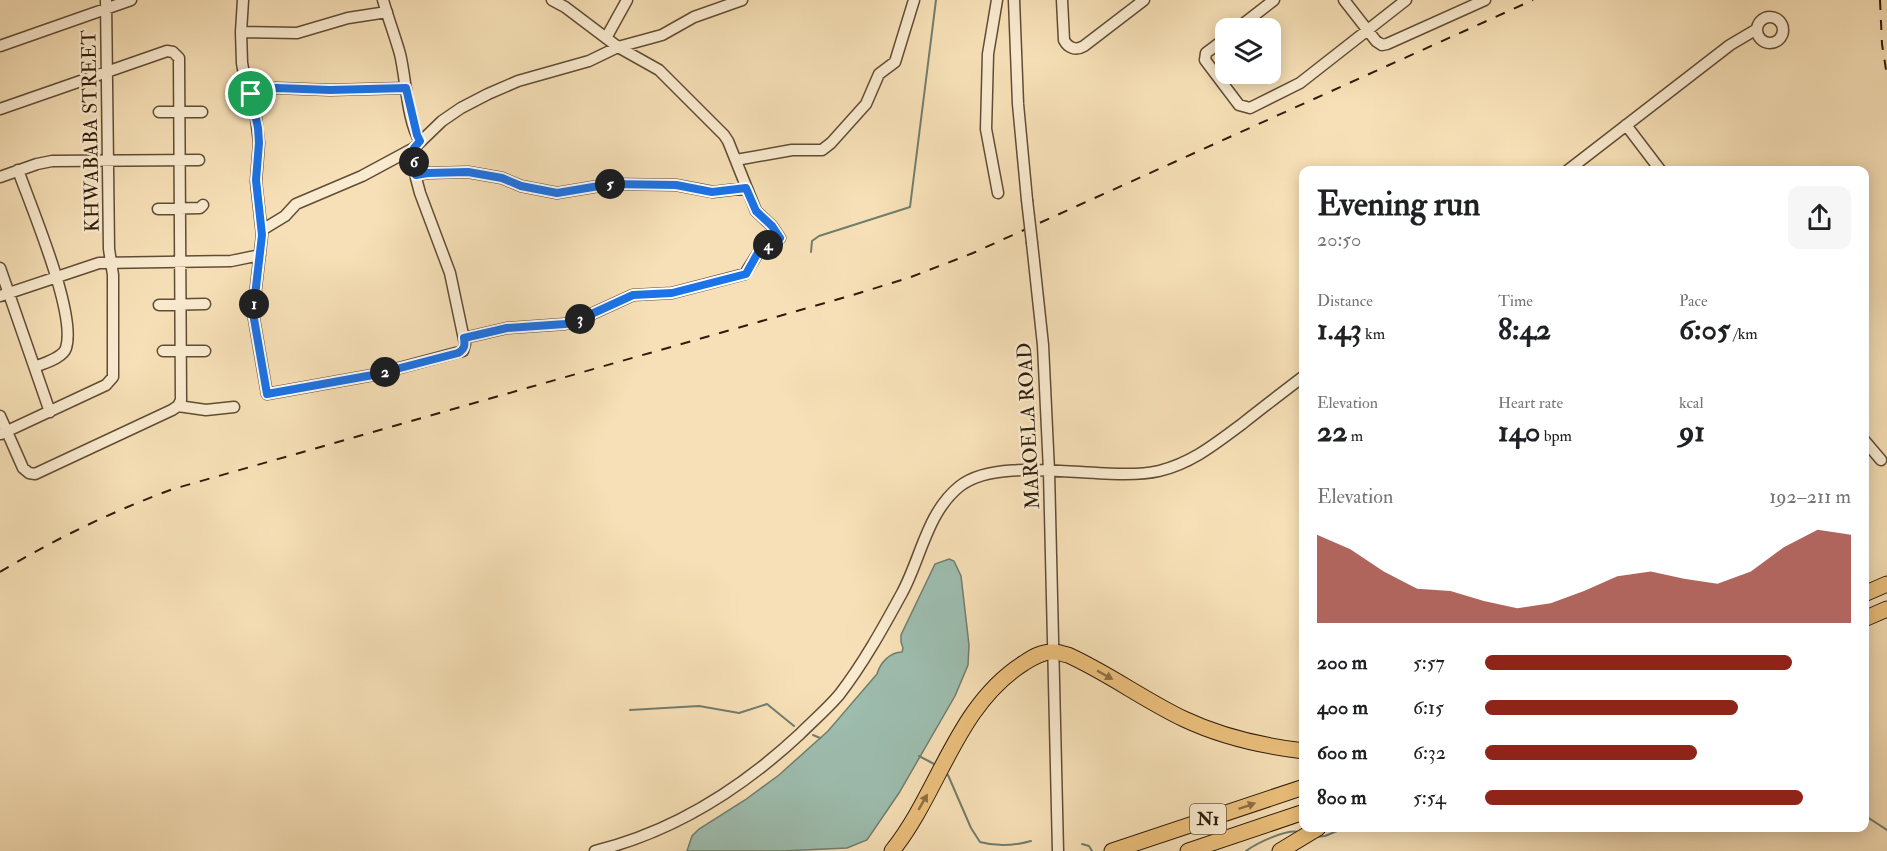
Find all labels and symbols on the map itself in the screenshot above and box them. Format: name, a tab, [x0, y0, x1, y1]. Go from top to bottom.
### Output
street label: KHWABABA STREET	[76, 30, 105, 232]
pin	[225, 68, 276, 119]
pin: 6	[399, 147, 429, 177]
pin: 5	[595, 169, 625, 199]
pin: 4	[753, 230, 783, 260]
pin: 1	[239, 289, 269, 319]
pin: 3	[565, 304, 595, 334]
street label: MAROELA ROAD	[1012, 342, 1045, 510]
pin: 2	[370, 357, 400, 387]
one-way arrow	[1097, 670, 1114, 680]
one-way arrow	[918, 794, 929, 810]
one-way arrow	[1238, 800, 1256, 810]
road number: N1	[1190, 804, 1226, 834]

